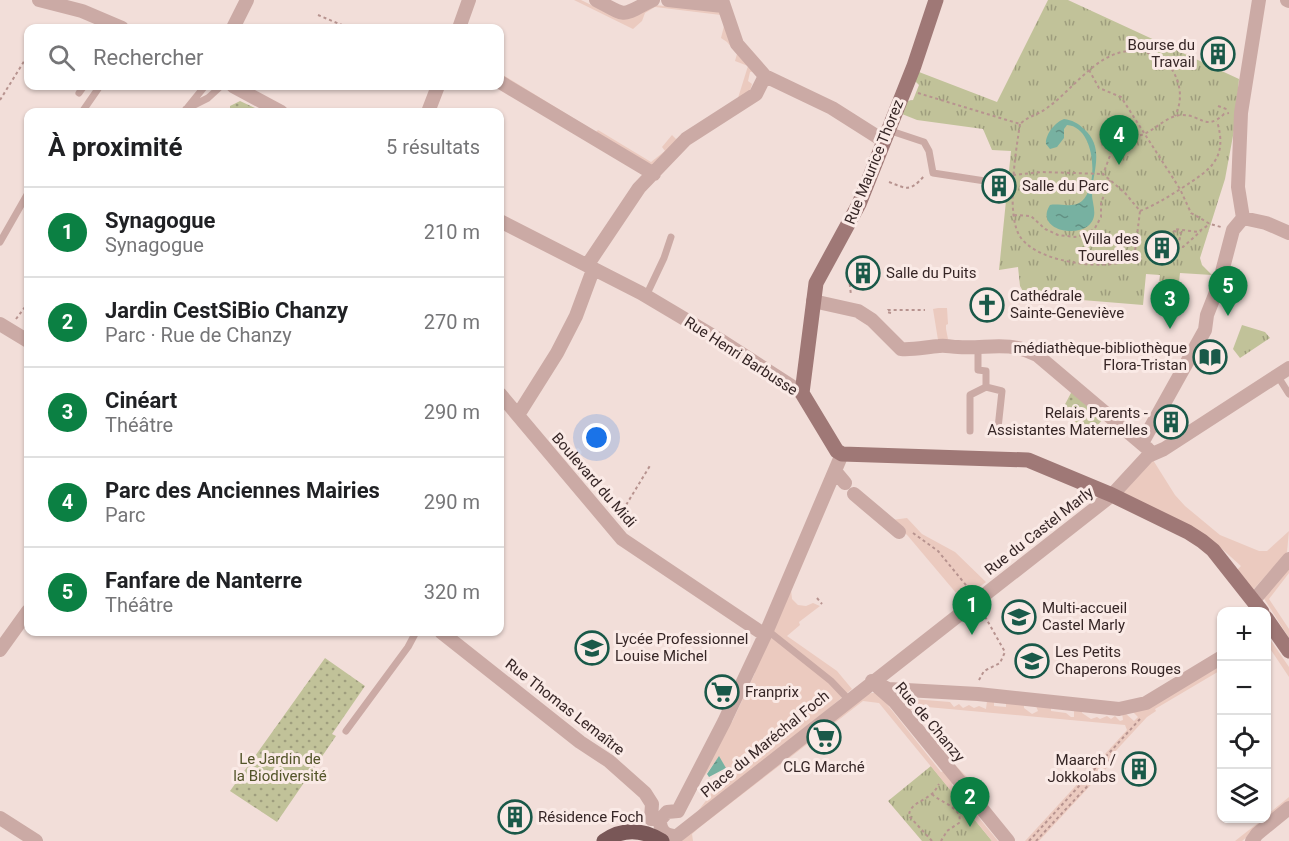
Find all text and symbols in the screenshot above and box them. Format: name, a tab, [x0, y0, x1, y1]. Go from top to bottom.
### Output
search box	[24, 24, 504, 90]
place label: Bourse du Travail	[1128, 36, 1195, 71]
building icon: Bourse du Travail	[1200, 36, 1236, 72]
icon: search	[45, 41, 78, 74]
text: Rechercher	[93, 45, 204, 70]
street label: Rue Maurice Thorez	[841, 97, 907, 227]
pin: 4	[1100, 116, 1138, 165]
text: À proximité	[48, 132, 182, 162]
text: 5 résultats	[386, 135, 480, 159]
building icon: Salle du Parc	[981, 168, 1017, 204]
place label: Salle du Parc	[1022, 177, 1109, 195]
text: Synagogue	[105, 208, 215, 233]
text: 1	[62, 220, 73, 244]
text: 210 m	[424, 220, 480, 244]
place label: Villa des Tourelles	[1078, 230, 1139, 265]
building icon: Villa des Tourelles	[1144, 230, 1180, 266]
text: Synagogue	[105, 233, 204, 257]
building icon: Salle du Puits	[845, 255, 881, 291]
place label: Salle du Puits	[886, 264, 977, 282]
pin: 5	[1208, 266, 1248, 316]
pin: 3	[1150, 280, 1190, 329]
church icon: Cathédrale Sainte-Geneviève	[969, 287, 1005, 323]
place label: Cathédrale Sainte-Geneviève	[1010, 287, 1124, 322]
text: Jardin CestSiBio Chanzy	[105, 298, 348, 323]
text: 2	[62, 310, 73, 334]
text: 270 m	[424, 310, 480, 334]
street label: Rue Henri Barbusse	[681, 313, 801, 399]
text: Parc · Rue de Chanzy	[105, 323, 292, 347]
place label: médiathèque-bibliothèque Flora-Tristan	[1013, 339, 1187, 374]
library icon: médiathèque-bibliothèque Flora-Tristan	[1192, 339, 1228, 375]
text: Cinéart	[105, 388, 177, 413]
text: 3	[62, 400, 73, 424]
text: 290 m	[424, 400, 480, 424]
place label: Relais Parents - Assistantes Maternelles	[987, 404, 1148, 439]
building icon: Relais Parents - Assistantes Maternelles	[1153, 404, 1189, 440]
text: Théâtre	[105, 413, 173, 437]
your location	[582, 423, 611, 452]
street label: Boulevard du Midi	[548, 429, 640, 531]
text: Parc des Anciennes Mairies	[105, 478, 380, 503]
street label: Rue du Castel Marly	[981, 483, 1097, 579]
text: 4	[62, 490, 73, 514]
text: 290 m	[424, 490, 480, 514]
text: Parc	[105, 503, 145, 527]
text: Fanfare de Nanterre	[105, 568, 302, 593]
text: 5	[62, 580, 73, 604]
text: 320 m	[424, 580, 480, 604]
pin: 1	[952, 586, 992, 635]
text: Théâtre	[105, 593, 173, 617]
school or university icon: Multi-accueil Castel Marly	[1001, 599, 1037, 635]
place label: Multi-accueil Castel Marly	[1042, 599, 1127, 634]
map controls	[1217, 607, 1271, 823]
button: +	[1217, 607, 1271, 661]
school or university icon: Lycée Professionnel Louise Michel	[574, 630, 610, 666]
place label: Lycée Professionnel Louise Michel	[615, 630, 748, 665]
school or university icon: Les Petits Chaperons Rouges	[1014, 643, 1050, 679]
place label: Les Petits Chaperons Rouges	[1055, 643, 1181, 678]
street label: Rue Thomas Lemaître	[502, 655, 628, 759]
button: −	[1217, 661, 1271, 715]
supermarket icon: Franprix	[704, 674, 740, 710]
street label: Rue de Chanzy	[892, 679, 968, 765]
place label: Franprix	[745, 683, 799, 701]
street label: Place du Maréchal Foch	[697, 687, 833, 801]
button: locate	[1217, 715, 1271, 769]
supermarket icon: CLG Marché	[806, 719, 842, 755]
park label: Le Jardin de la Biodiversité	[233, 750, 327, 785]
place label: Maarch / Jokkolabs	[1047, 751, 1116, 786]
building icon: Maarch / Jokkolabs	[1121, 751, 1157, 787]
place label: CLG Marché	[783, 758, 865, 776]
button: layers	[1217, 769, 1271, 823]
pin: 2	[950, 778, 990, 827]
building icon: Résidence Foch	[497, 799, 533, 835]
place label: Résidence Foch	[538, 808, 644, 826]

